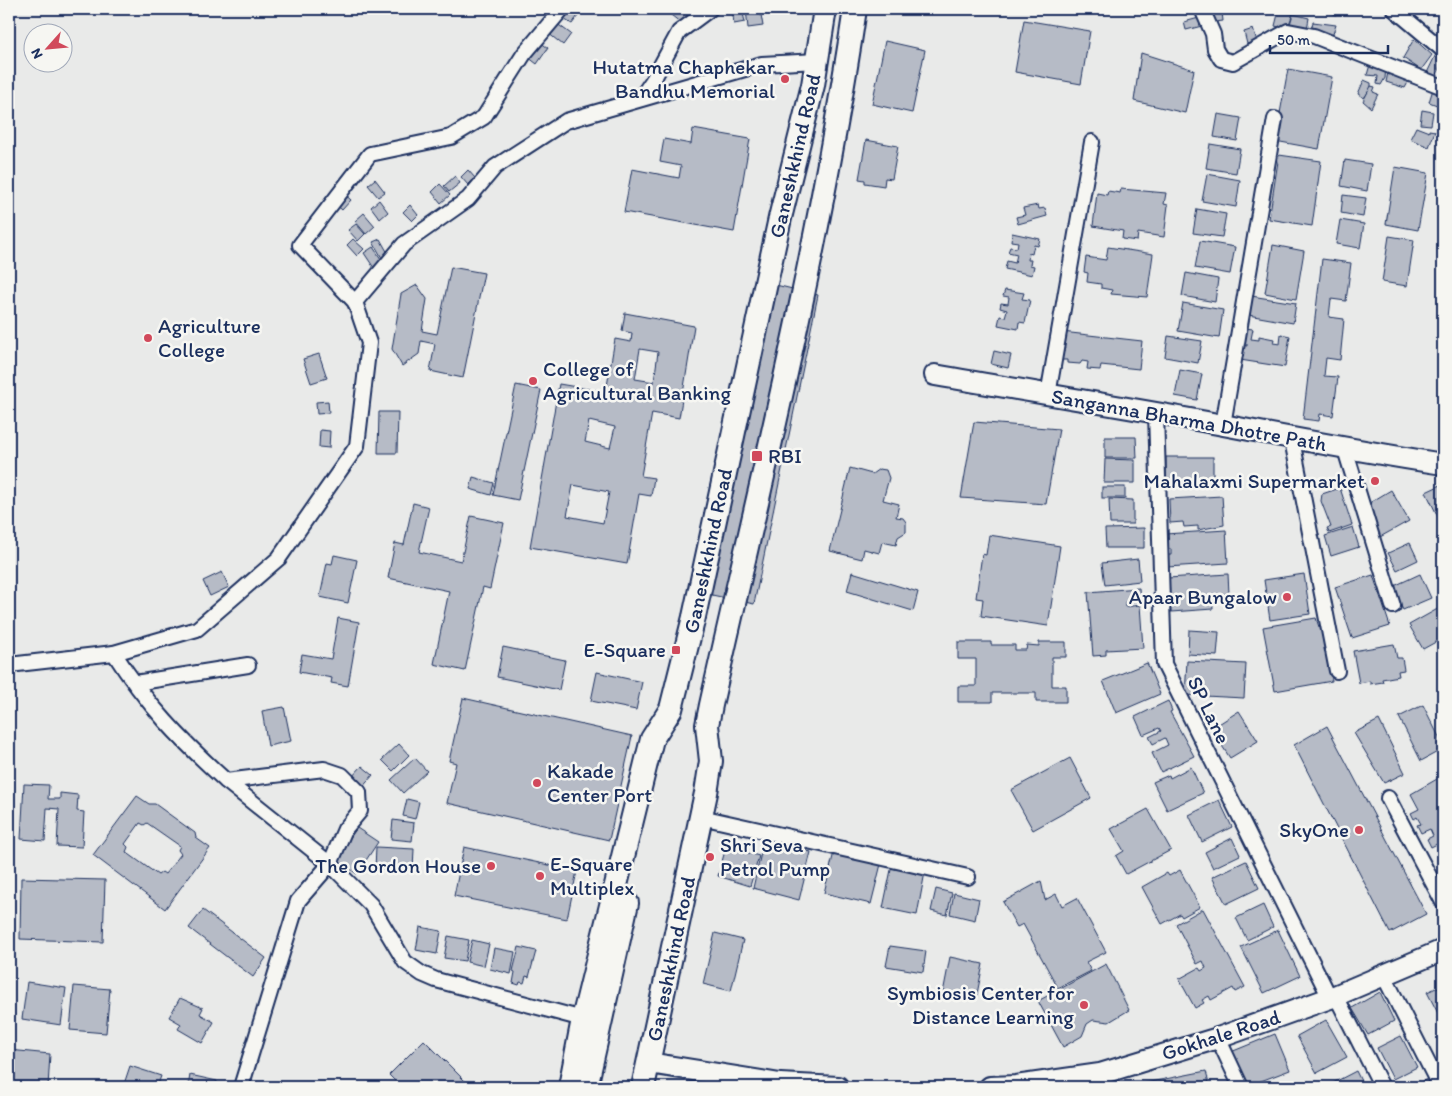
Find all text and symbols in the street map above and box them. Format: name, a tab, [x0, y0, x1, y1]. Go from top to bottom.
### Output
north arrow	[22, 22, 72, 72]
scale bar	[1270, 22, 1387, 54]
text: 50 m	[1277, 31, 1310, 49]
text: N	[27, 46, 47, 62]
place label: Hutatma Chaphekar Bandhu Memorial	[593, 54, 775, 103]
street label: Ganeshkhind Road	[763, 71, 826, 240]
marker: Hutatma Chaphekar Bandhu Memorial	[779, 73, 791, 85]
place label: Agriculture College	[158, 313, 261, 362]
marker: Agriculture College	[142, 332, 154, 344]
place label: College of Agricultural Banking	[543, 356, 731, 405]
marker: College of Agricultural Banking	[527, 375, 539, 387]
street label: Sanganna Bharma Dhotre Path	[1050, 383, 1329, 456]
place label: RBI	[768, 443, 802, 468]
marker: RBI	[750, 449, 764, 463]
street label: Ganeshkhind Road	[678, 466, 737, 636]
place label: Mahalaxmi Supermarket	[1144, 468, 1365, 493]
marker: Mahalaxmi Supermarket	[1369, 475, 1381, 487]
place label: Apaar Bungalow	[1129, 584, 1277, 609]
marker: Apaar Bungalow	[1281, 591, 1293, 603]
place label: E-Square	[583, 637, 666, 662]
marker: E-Square	[670, 644, 682, 656]
street label: SP Lane	[1182, 672, 1236, 748]
place label: Kakade Center Port	[547, 758, 652, 807]
marker: Kakade Center Port	[531, 777, 543, 789]
place label: SkyOne	[1279, 817, 1349, 842]
marker: SkyOne	[1353, 824, 1365, 836]
place label: Shri Seva Petrol Pump	[720, 832, 830, 881]
place label: E-Square Multiplex	[550, 851, 634, 900]
marker: Shri Seva Petrol Pump	[704, 851, 716, 863]
place label: The Gordon House	[315, 853, 481, 878]
marker: The Gordon House	[485, 860, 497, 872]
marker: E-Square Multiplex	[534, 870, 546, 882]
street label: Ganeshkhind Road	[641, 874, 700, 1044]
place label: Symbiosis Center for Distance Learning	[887, 980, 1075, 1029]
marker: Symbiosis Center for Distance Learning	[1078, 999, 1090, 1011]
street label: Gokhale Road	[1158, 1003, 1284, 1065]

